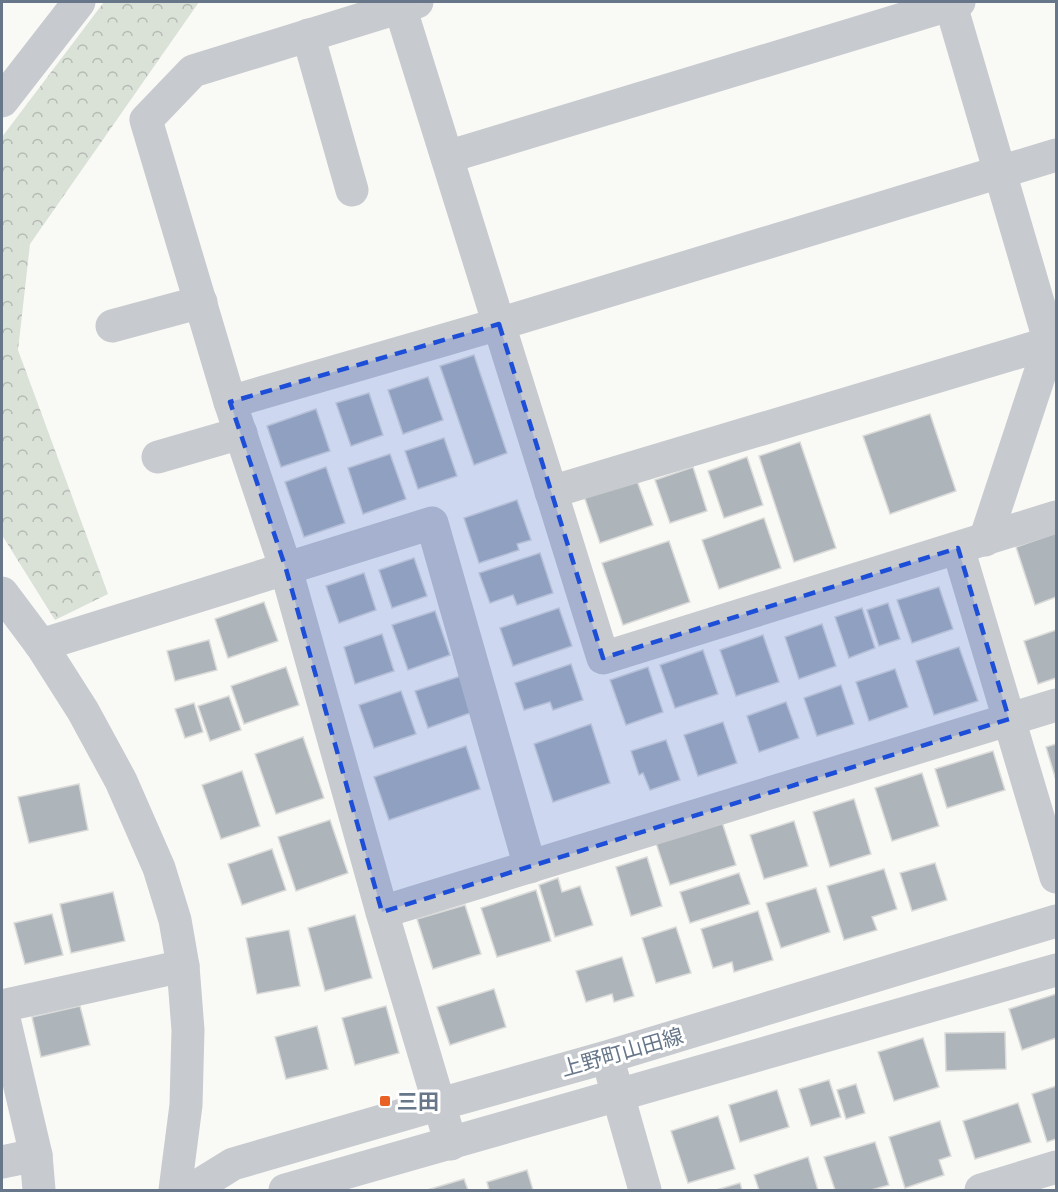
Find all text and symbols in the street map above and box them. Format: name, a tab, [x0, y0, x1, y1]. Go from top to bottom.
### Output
street label: 上野町山田線	[558, 1023, 686, 1081]
place label: 三田	[397, 1089, 439, 1114]
marker: 三田	[378, 1094, 392, 1108]

